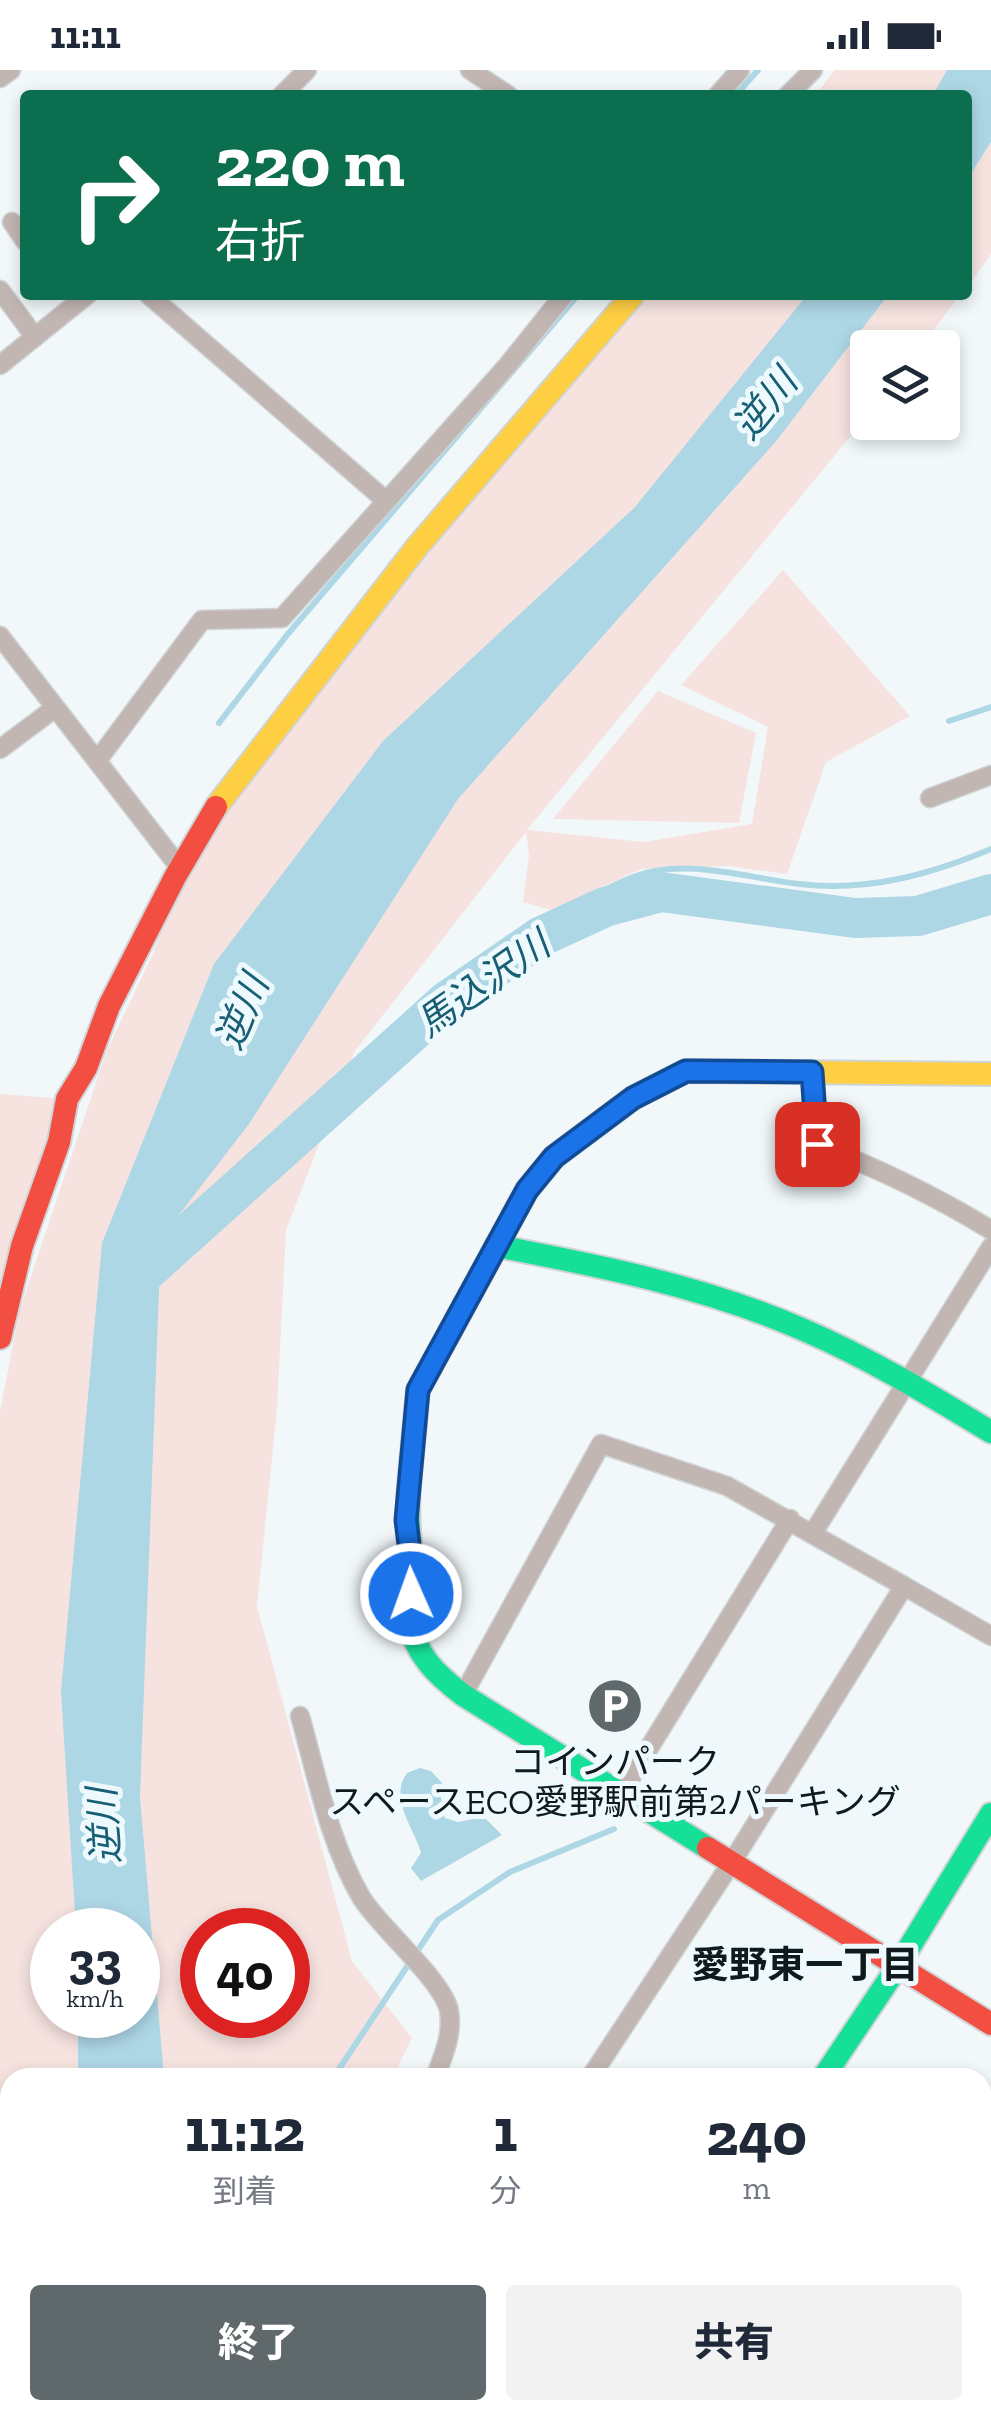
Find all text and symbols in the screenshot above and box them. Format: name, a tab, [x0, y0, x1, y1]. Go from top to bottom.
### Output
text: 11:11	[50, 12, 121, 58]
text: 220 m	[215, 120, 405, 204]
icon: right	[50, 130, 180, 260]
text: 右折	[215, 215, 305, 269]
map controls	[850, 330, 960, 440]
button: layers	[850, 330, 960, 440]
water label: 逆川	[723, 357, 809, 448]
water label: 馬込沢川	[408, 919, 562, 1046]
water label: 逆川	[206, 964, 280, 1056]
pin	[775, 1102, 860, 1187]
icon: arrive	[790, 1117, 845, 1172]
position arrow	[359, 1542, 463, 1646]
parking icon: コインパーク スペースECO愛野駅前第2パーキング	[585, 1676, 645, 1736]
place label: コインパーク スペースECO愛野駅前第2パーキング	[329, 1741, 901, 1823]
water label: 逆川	[78, 1783, 130, 1866]
speed limit sign: 40	[180, 1908, 310, 2038]
text: 33	[68, 1931, 122, 1991]
district label: 愛野東一丁目	[691, 1942, 919, 1988]
text: km/h	[66, 1983, 124, 2013]
text: 11:12	[185, 2094, 305, 2166]
text: 1	[493, 2094, 518, 2166]
text: 240	[706, 2098, 807, 2170]
text: m	[743, 2169, 770, 2207]
text: 到着	[213, 2172, 277, 2210]
text: 分	[489, 2172, 521, 2210]
button: 終了	[30, 2285, 486, 2400]
button: 共有	[506, 2285, 962, 2400]

